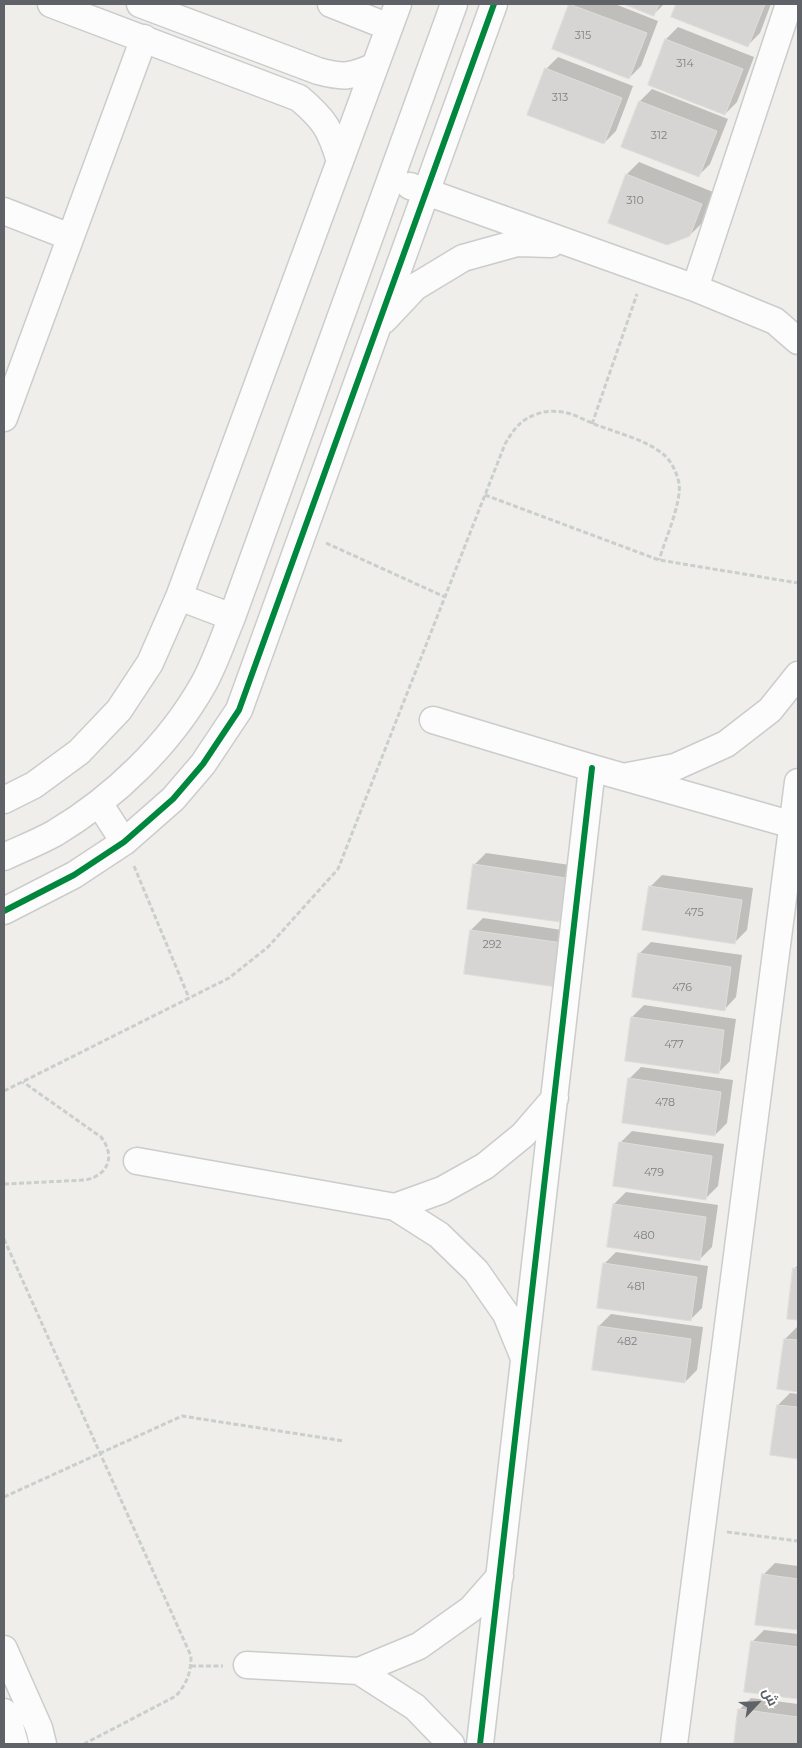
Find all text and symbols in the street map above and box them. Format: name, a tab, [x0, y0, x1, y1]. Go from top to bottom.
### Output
house number: 315	[575, 29, 591, 43]
house number: 314	[676, 57, 694, 71]
house number: 313	[552, 91, 568, 105]
house number: 312	[651, 129, 667, 143]
house number: 310	[626, 194, 644, 208]
house number: 475	[684, 906, 704, 920]
house number: 292	[482, 938, 502, 952]
house number: 476	[672, 981, 692, 995]
house number: 477	[664, 1038, 684, 1052]
house number: 478	[655, 1096, 675, 1110]
house number: 479	[644, 1166, 664, 1180]
house number: 480	[633, 1229, 655, 1243]
house number: 481	[627, 1280, 645, 1294]
house number: 482	[617, 1335, 637, 1349]
north arrow	[732, 1678, 782, 1728]
text: ش	[759, 1685, 783, 1709]

